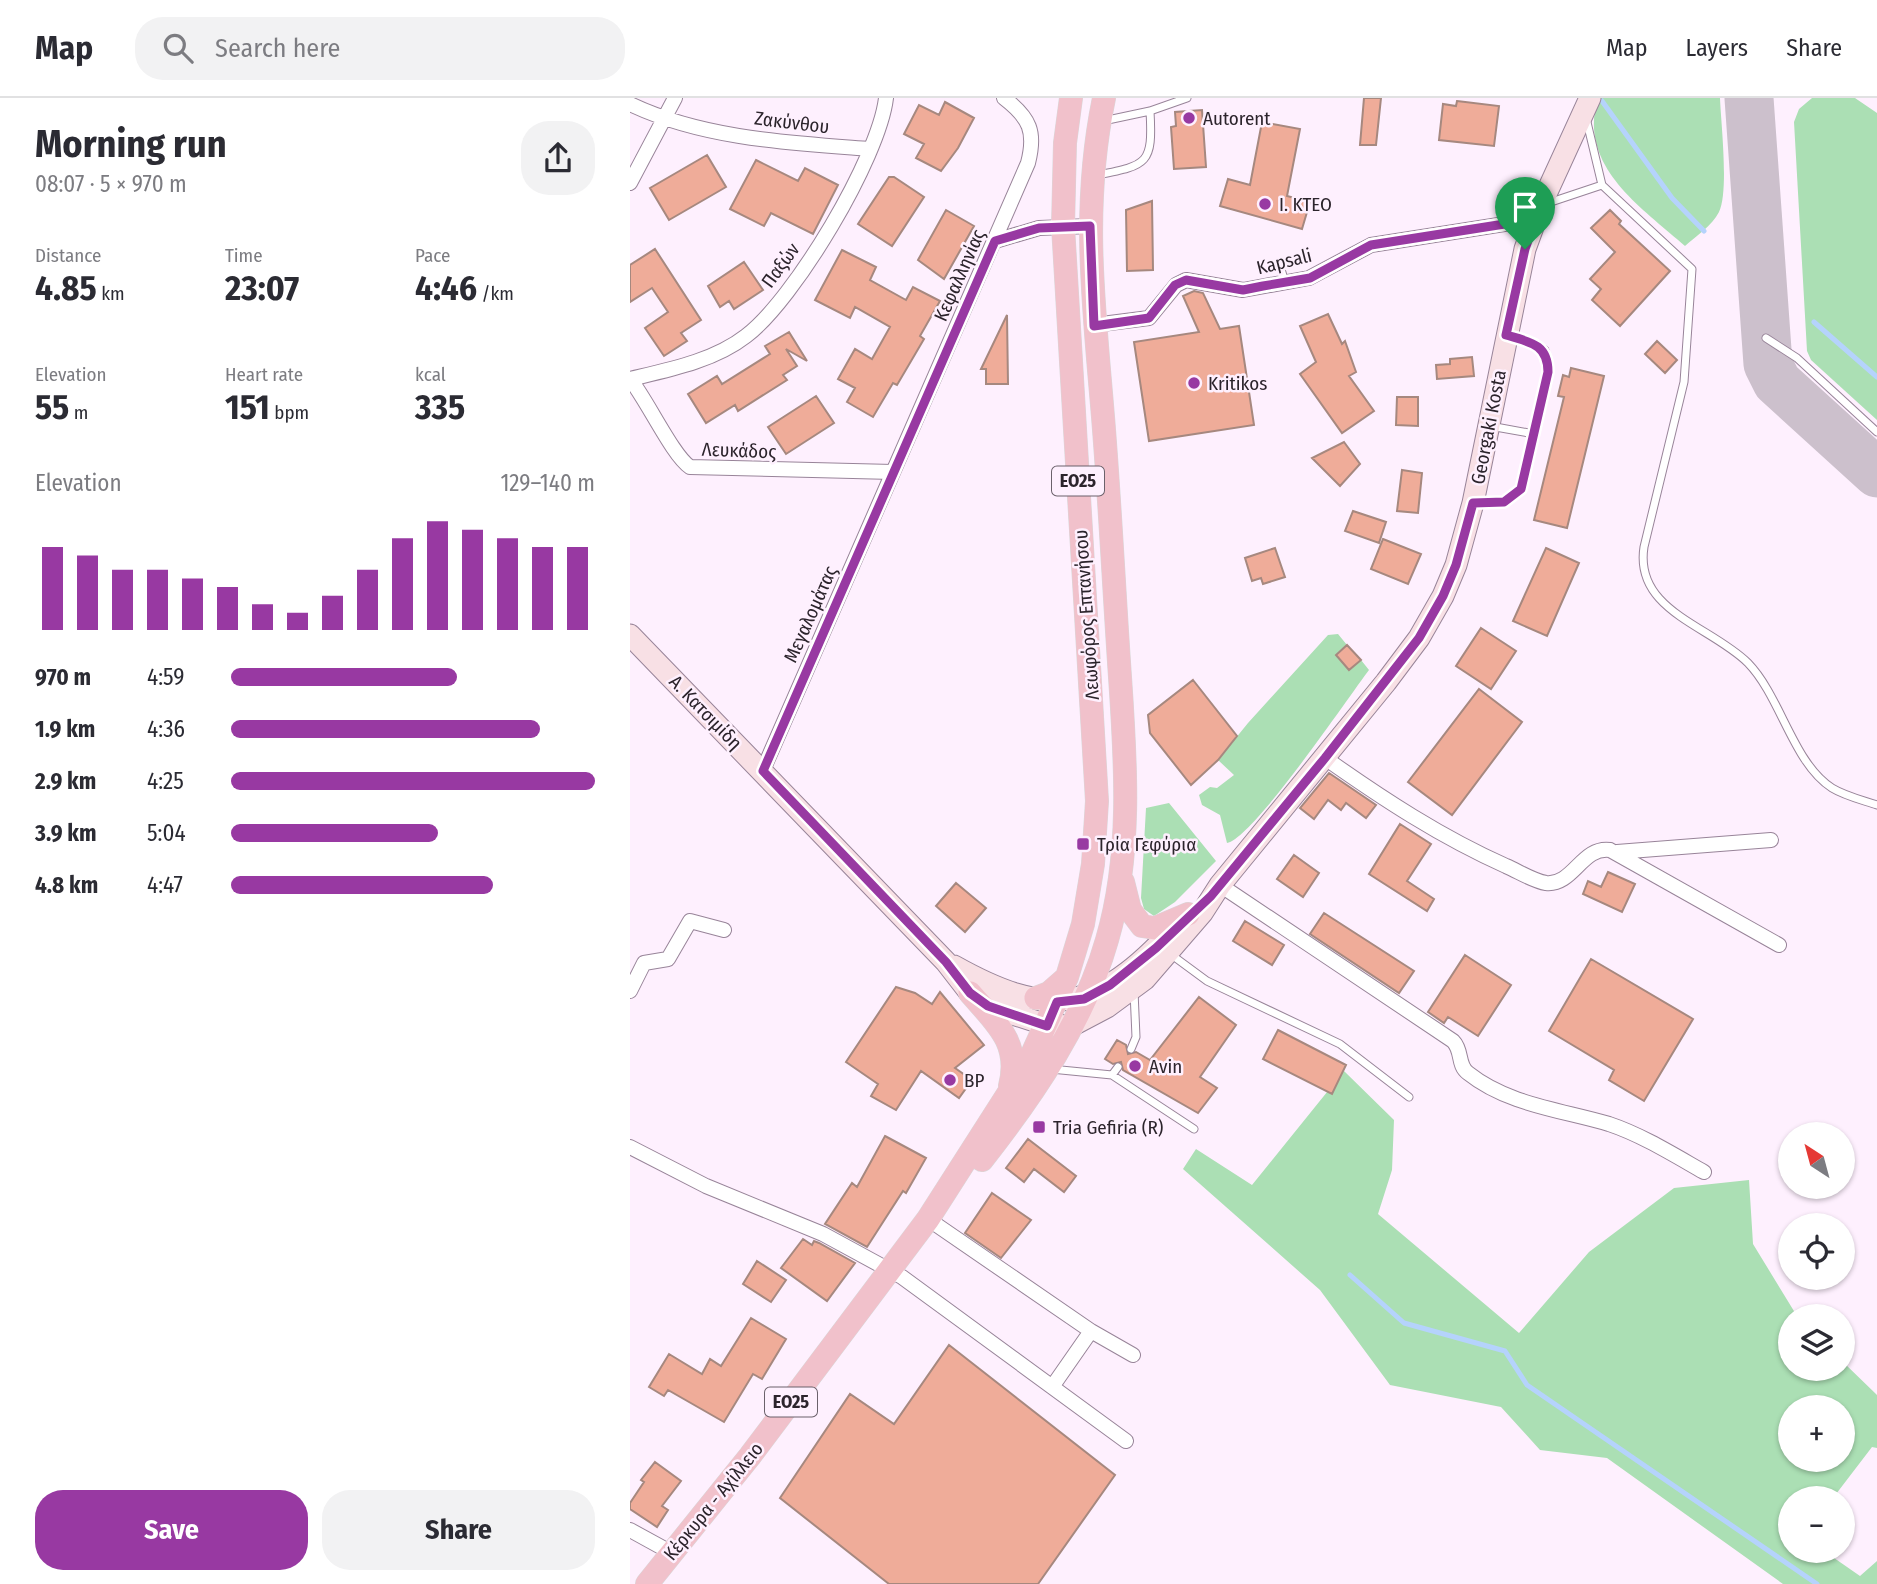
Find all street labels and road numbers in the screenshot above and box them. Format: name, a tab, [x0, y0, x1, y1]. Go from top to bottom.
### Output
street label: Ζακύνθου	[753, 107, 831, 138]
street label: Κεφαλληνίας	[929, 226, 990, 325]
street label: Παξών	[756, 238, 805, 292]
street label: Kapsali	[1254, 244, 1314, 279]
street label: Georgaki Kosta	[1466, 368, 1511, 486]
street label: Λευκάδος	[701, 438, 777, 463]
road number: ΕΟ25	[1052, 466, 1104, 496]
street label: Λεωφόρος Επτανήσου	[1069, 529, 1104, 701]
street label: Μεγαλομάτας	[779, 562, 842, 666]
street label: Α. Κατσιμίδη	[664, 670, 747, 755]
road number: ΕΟ25	[765, 1387, 817, 1416]
street label: Κέρκυρα - Αχίλλειο	[659, 1438, 768, 1565]

